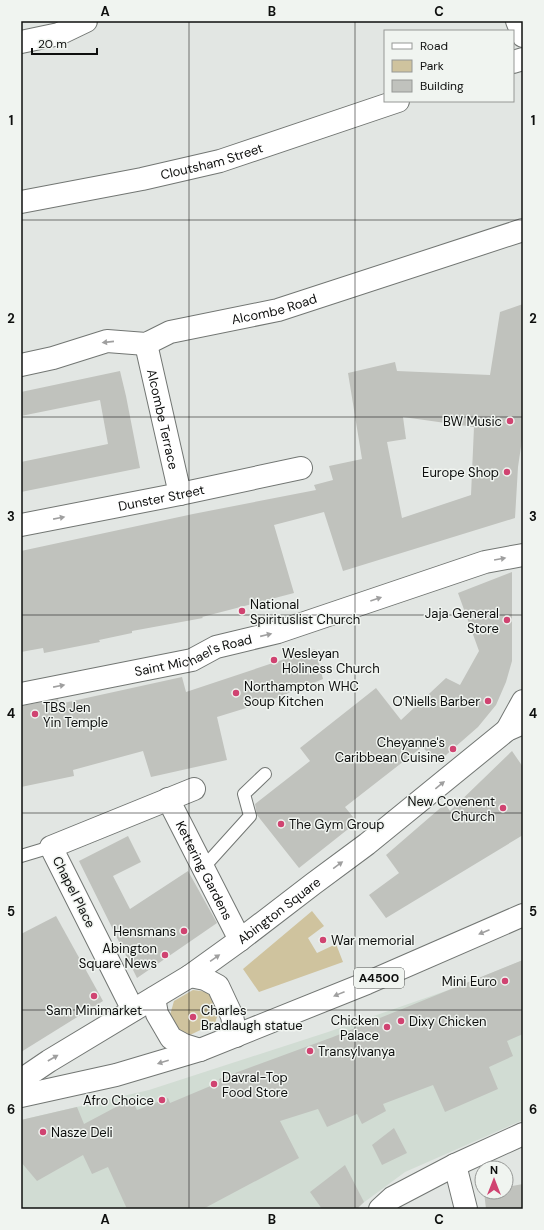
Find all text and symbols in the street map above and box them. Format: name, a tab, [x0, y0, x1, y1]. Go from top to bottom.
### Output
text: A	[100, 3, 110, 20]
text: B	[268, 3, 276, 20]
text: C	[434, 3, 444, 20]
scale bar	[32, 30, 97, 56]
legend	[384, 30, 514, 102]
text: 20 m	[38, 36, 67, 52]
text: Road	[420, 38, 448, 54]
text: Park	[420, 58, 444, 74]
text: Building	[420, 78, 464, 94]
text: 1	[9, 112, 13, 129]
text: 1	[531, 112, 535, 129]
street label: Cloutsham Street	[159, 139, 265, 183]
street label: Alcombe Road	[230, 289, 319, 328]
text: 2	[7, 310, 15, 327]
text: 2	[529, 310, 537, 327]
one-way arrow	[102, 339, 114, 345]
street label: Alcombe Terrace	[143, 367, 183, 471]
place label: BW Music	[443, 413, 502, 430]
marker: BW Music	[505, 416, 515, 426]
place label: Europe Shop	[422, 464, 499, 481]
marker: Europe Shop	[502, 467, 512, 477]
street label: Dunster Street	[117, 480, 206, 514]
text: 3	[7, 508, 15, 525]
text: 3	[529, 508, 537, 525]
one-way arrow	[53, 514, 65, 520]
one-way arrow	[494, 556, 506, 562]
place label: National Spirituslist Church	[250, 596, 360, 628]
one-way arrow	[371, 596, 383, 602]
place label: Jaja General Store	[425, 605, 499, 637]
marker: National Spirituslist Church	[237, 606, 247, 616]
marker: Jaja General Store	[502, 615, 512, 625]
street label: Saint Michael's Road	[133, 630, 254, 680]
one-way arrow	[260, 631, 272, 637]
place label: Wesleyan Holiness Church	[282, 645, 380, 677]
marker: Wesleyan Holiness Church	[269, 655, 279, 665]
place label: Northampton WHC Soup Kitchen	[244, 678, 359, 710]
one-way arrow	[53, 683, 65, 689]
marker: Northampton WHC Soup Kitchen	[231, 688, 241, 698]
place label: O'Niells Barber	[393, 693, 480, 710]
marker: O'Niells Barber	[483, 696, 493, 706]
place label: TBS Jen Yin Temple	[43, 699, 108, 731]
text: 4	[7, 705, 15, 722]
text: 4	[529, 705, 537, 722]
marker: TBS Jen Yin Temple	[30, 709, 40, 719]
place label: Cheyanne's Caribbean Cuisine	[335, 734, 445, 766]
marker: Cheyanne's Caribbean Cuisine	[448, 744, 458, 754]
one-way arrow	[435, 780, 445, 789]
place label: New Covenent Church	[407, 793, 495, 825]
marker: New Covenent Church	[498, 803, 508, 813]
place label: The Gym Group	[289, 816, 384, 833]
street label: Kettering Gardens	[172, 818, 237, 923]
marker: The Gym Group	[276, 819, 286, 829]
street label: Chapel Place	[49, 853, 99, 931]
one-way arrow	[333, 862, 343, 870]
street label: Abington Square	[234, 873, 324, 948]
text: 5	[7, 903, 15, 920]
text: 5	[529, 903, 537, 920]
place label: Hensmans	[113, 923, 176, 940]
marker: Hensmans	[179, 926, 189, 936]
one-way arrow	[479, 929, 490, 935]
place label: War memorial	[331, 932, 414, 949]
marker: War memorial	[318, 935, 328, 945]
place label: Abington Square News	[79, 940, 157, 972]
marker: Abington Square News	[160, 950, 170, 960]
one-way arrow	[210, 954, 220, 962]
road number: A4500	[354, 968, 404, 988]
place label: Mini Euro	[442, 973, 497, 990]
marker: Mini Euro	[500, 976, 510, 986]
marker: Sam Minimarket	[89, 991, 99, 1001]
one-way arrow	[333, 991, 344, 997]
place label: Sam Minimarket	[46, 1002, 142, 1019]
place label: Charles Bradlaugh statue	[201, 1002, 303, 1034]
marker: Charles Bradlaugh statue	[188, 1012, 198, 1022]
place label: Chicken Palace	[331, 1012, 379, 1044]
place label: Dixy Chicken	[409, 1013, 486, 1030]
marker: Dixy Chicken	[396, 1016, 406, 1026]
marker: Chicken Palace	[382, 1022, 392, 1032]
place label: Transylvanya	[318, 1043, 395, 1060]
marker: Transylvanya	[305, 1046, 315, 1056]
one-way arrow	[47, 1055, 59, 1062]
one-way arrow	[157, 1059, 169, 1065]
place label: Davral-Top Food Store	[222, 1069, 288, 1101]
marker: Davral-Top Food Store	[209, 1079, 219, 1089]
place label: Afro Choice	[83, 1092, 154, 1109]
marker: Afro Choice	[157, 1095, 167, 1105]
text: 6	[7, 1101, 15, 1118]
text: 6	[529, 1101, 537, 1118]
place label: Nasze Deli	[51, 1124, 113, 1141]
marker: Nasze Deli	[38, 1127, 48, 1137]
north arrow	[474, 1160, 514, 1200]
text: N	[490, 1163, 498, 1177]
text: A	[100, 1211, 110, 1228]
text: B	[268, 1211, 276, 1228]
text: C	[434, 1211, 444, 1228]

